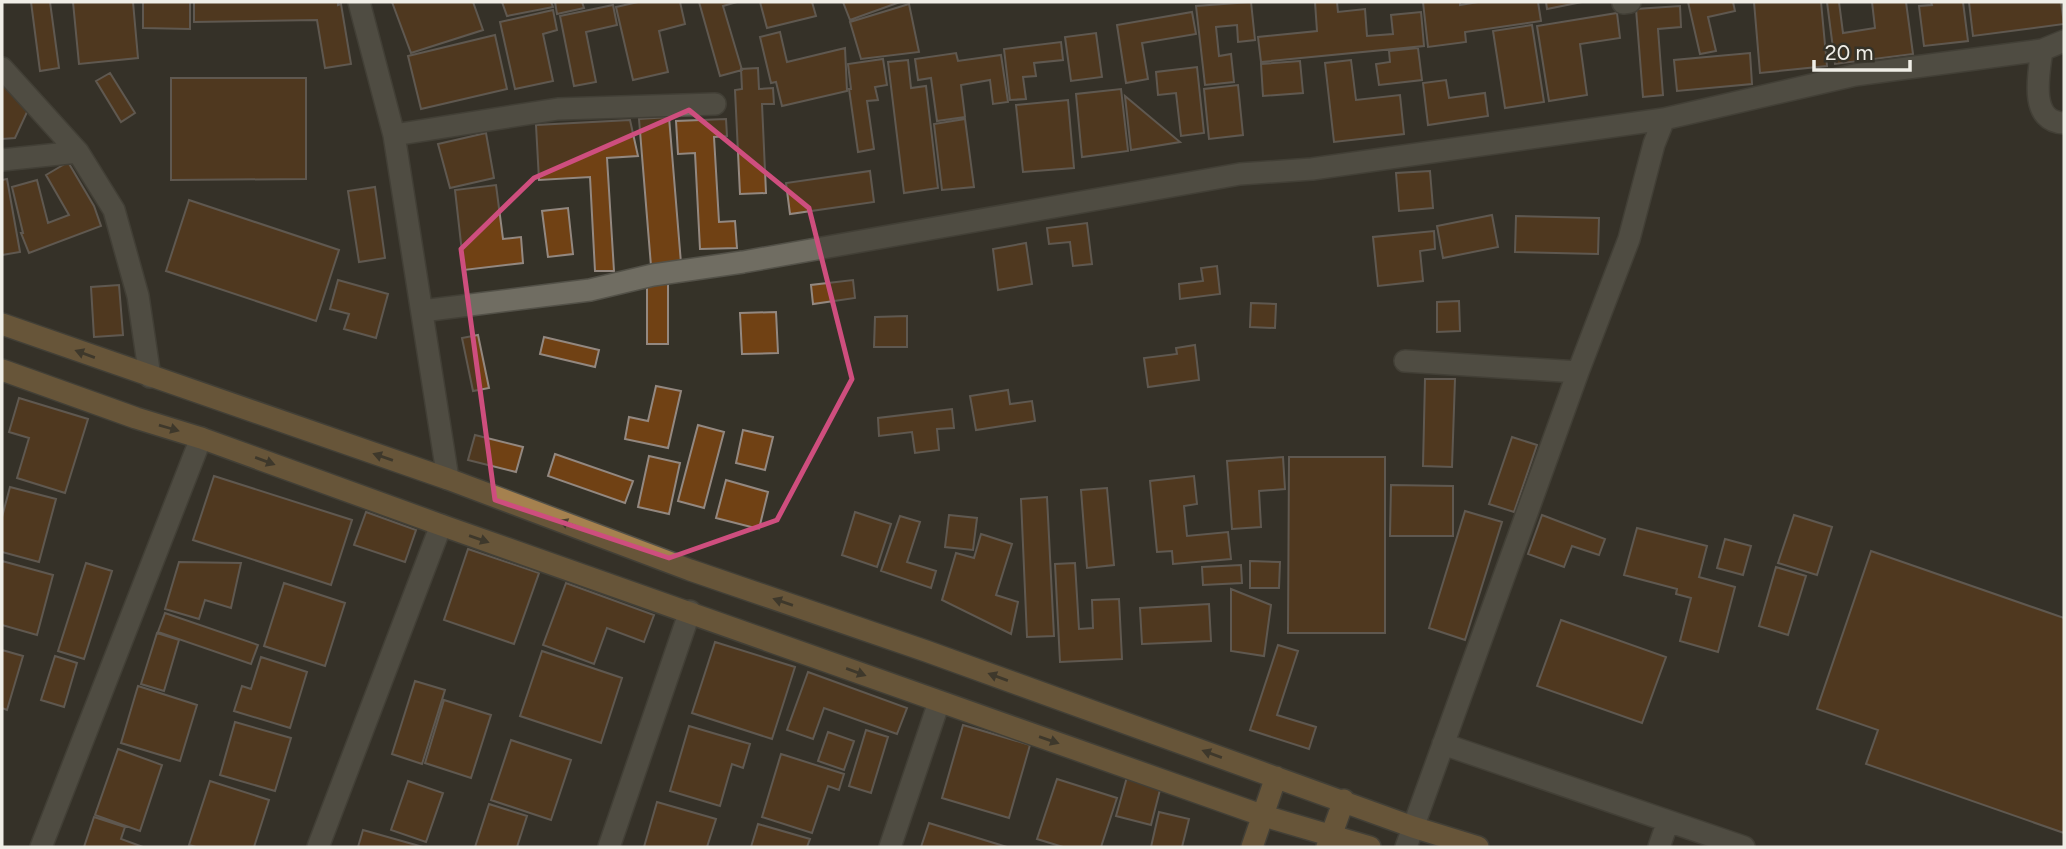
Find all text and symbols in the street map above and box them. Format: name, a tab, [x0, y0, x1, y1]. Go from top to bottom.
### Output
scale bar	[1814, 28, 1910, 72]
text: 20 m	[1825, 40, 1873, 65]
one-way arrow	[75, 348, 96, 359]
one-way arrow	[158, 424, 179, 434]
one-way arrow	[372, 451, 393, 462]
one-way arrow	[255, 456, 276, 467]
one-way arrow	[559, 519, 580, 530]
one-way arrow	[469, 534, 490, 545]
one-way arrow	[772, 596, 793, 607]
one-way arrow	[845, 666, 866, 677]
one-way arrow	[987, 671, 1008, 682]
one-way arrow	[1039, 735, 1060, 746]
one-way arrow	[1201, 748, 1222, 759]

